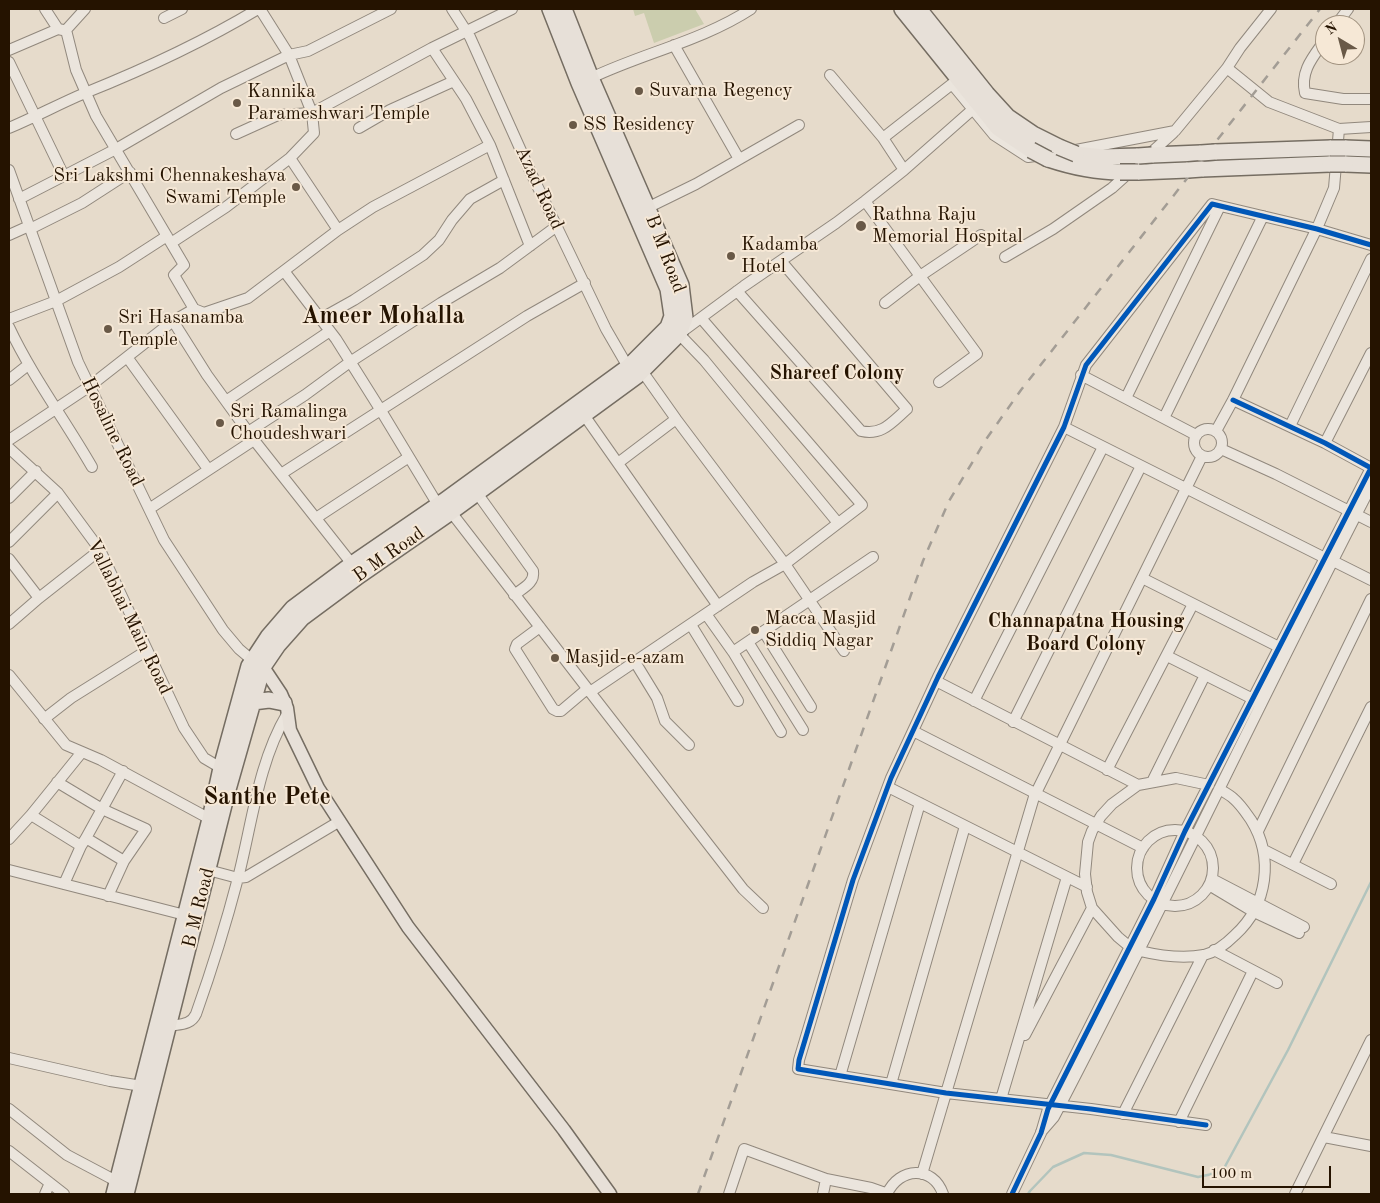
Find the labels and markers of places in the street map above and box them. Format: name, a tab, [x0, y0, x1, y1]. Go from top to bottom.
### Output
place label: Suvarna Regency	[649, 80, 792, 102]
place label: Kannika Parameshwari Temple	[247, 81, 430, 125]
marker: Suvarna Regency	[633, 85, 645, 97]
marker: Kannika Parameshwari Temple	[231, 97, 243, 109]
place label: SS Residency	[583, 114, 695, 136]
marker: SS Residency	[567, 119, 579, 131]
place label: Sri Lakshmi Chennakeshava Swami Temple	[53, 165, 286, 209]
marker: Sri Lakshmi Chennakeshava Swami Temple	[290, 181, 302, 193]
place label: Rathna Raju Memorial Hospital	[872, 204, 1023, 248]
marker: Rathna Raju Memorial Hospital	[854, 219, 868, 233]
place label: Kadamba Hotel	[741, 234, 818, 278]
marker: Kadamba Hotel	[725, 250, 737, 262]
place label: Sri Hasanamba Temple	[118, 307, 244, 351]
marker: Sri Hasanamba Temple	[102, 323, 114, 335]
place label: Sri Ramalinga Choudeshwari	[230, 401, 348, 445]
marker: Sri Ramalinga Choudeshwari	[214, 417, 226, 429]
place label: Macca Masjid Siddiq Nagar	[765, 608, 876, 652]
marker: Macca Masjid Siddiq Nagar	[749, 624, 761, 636]
place label: Masjid-e-azam	[565, 647, 685, 669]
marker: Masjid-e-azam	[549, 652, 561, 664]

